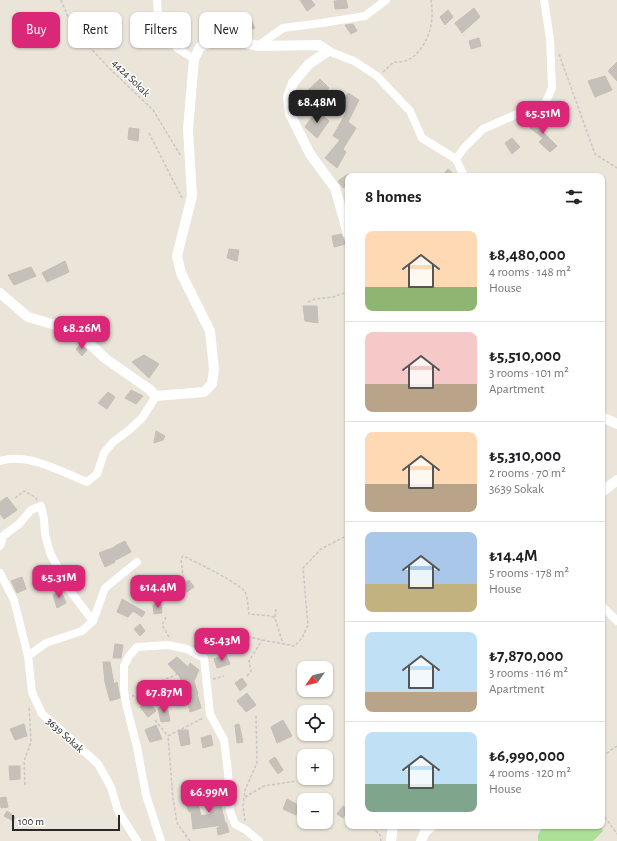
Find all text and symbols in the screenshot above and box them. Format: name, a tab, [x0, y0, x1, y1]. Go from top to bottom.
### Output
chip: Buy	[12, 12, 60, 48]
chip: Rent	[68, 12, 122, 48]
chip: Filters	[130, 12, 191, 48]
chip: New	[199, 12, 252, 48]
street label: 4424 Sokak	[110, 57, 152, 99]
pin: ₺8.48M	[284, 90, 350, 124]
text: ₺8.48M	[298, 96, 336, 109]
pin: ₺5.51M	[510, 101, 576, 135]
text: ₺5.51M	[525, 107, 561, 120]
icon: filters	[563, 186, 585, 208]
text: 8 homes	[365, 188, 422, 205]
text: ₺8,480,000	[489, 246, 566, 263]
icon: home	[397, 247, 445, 295]
text: 4 rooms · 148 m²	[489, 266, 571, 279]
text: House	[489, 282, 521, 295]
pin: ₺8.26M	[49, 316, 115, 350]
text: ₺8.26M	[63, 322, 101, 335]
text: ₺5,510,000	[489, 347, 561, 364]
icon: home	[397, 348, 445, 396]
text: 3 rooms · 101 m²	[489, 367, 569, 380]
text: Apartment	[489, 383, 544, 396]
text: ₺5,310,000	[489, 447, 561, 464]
icon: home	[397, 448, 445, 496]
text: 2 rooms · 70 m²	[489, 467, 566, 480]
text: 3639 Sokak	[489, 483, 544, 496]
text: ₺14.4M	[489, 547, 538, 564]
icon: home	[397, 548, 445, 596]
pin: ₺5.31M	[26, 565, 92, 599]
text: 5 rooms · 178 m²	[489, 567, 569, 580]
text: ₺5.31M	[41, 571, 77, 584]
pin: ₺14.4M	[125, 575, 191, 609]
text: ₺14.4M	[139, 581, 177, 594]
text: House	[489, 583, 521, 596]
pin: ₺5.43M	[189, 628, 255, 662]
text: ₺5.43M	[203, 634, 241, 647]
text: ₺7,870,000	[489, 647, 563, 664]
icon: home	[397, 648, 445, 696]
north arrow	[297, 661, 333, 697]
map controls	[297, 661, 333, 829]
text: 3 rooms · 116 m²	[489, 667, 568, 680]
pin: ₺7.87M	[131, 680, 197, 714]
text: Apartment	[489, 683, 544, 696]
text: ₺7.87M	[145, 686, 183, 699]
button: locate	[297, 705, 333, 741]
street label: 3639 Sokak	[44, 715, 86, 755]
text: ₺6,990,000	[489, 747, 565, 764]
icon: home	[397, 748, 445, 796]
button: +	[297, 749, 333, 785]
text: 4 rooms · 120 m²	[489, 767, 571, 780]
pin: ₺6.99M	[176, 780, 242, 814]
text: House	[489, 783, 521, 796]
text: ₺6.99M	[190, 786, 228, 799]
button: −	[297, 793, 333, 829]
scale bar	[12, 813, 120, 832]
text: 100 m	[18, 816, 44, 827]

